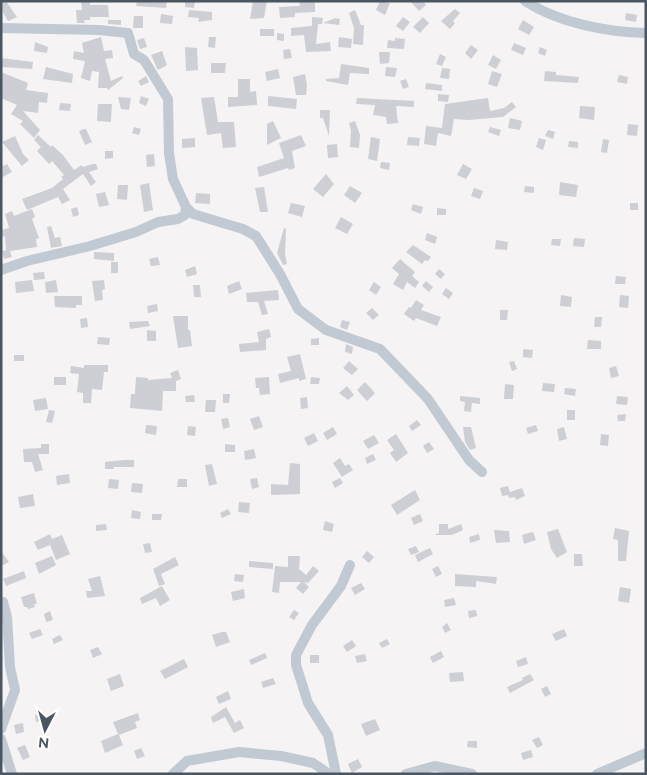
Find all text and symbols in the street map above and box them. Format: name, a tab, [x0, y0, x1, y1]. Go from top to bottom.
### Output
north arrow	[20, 705, 70, 755]
text: N	[37, 734, 50, 751]

